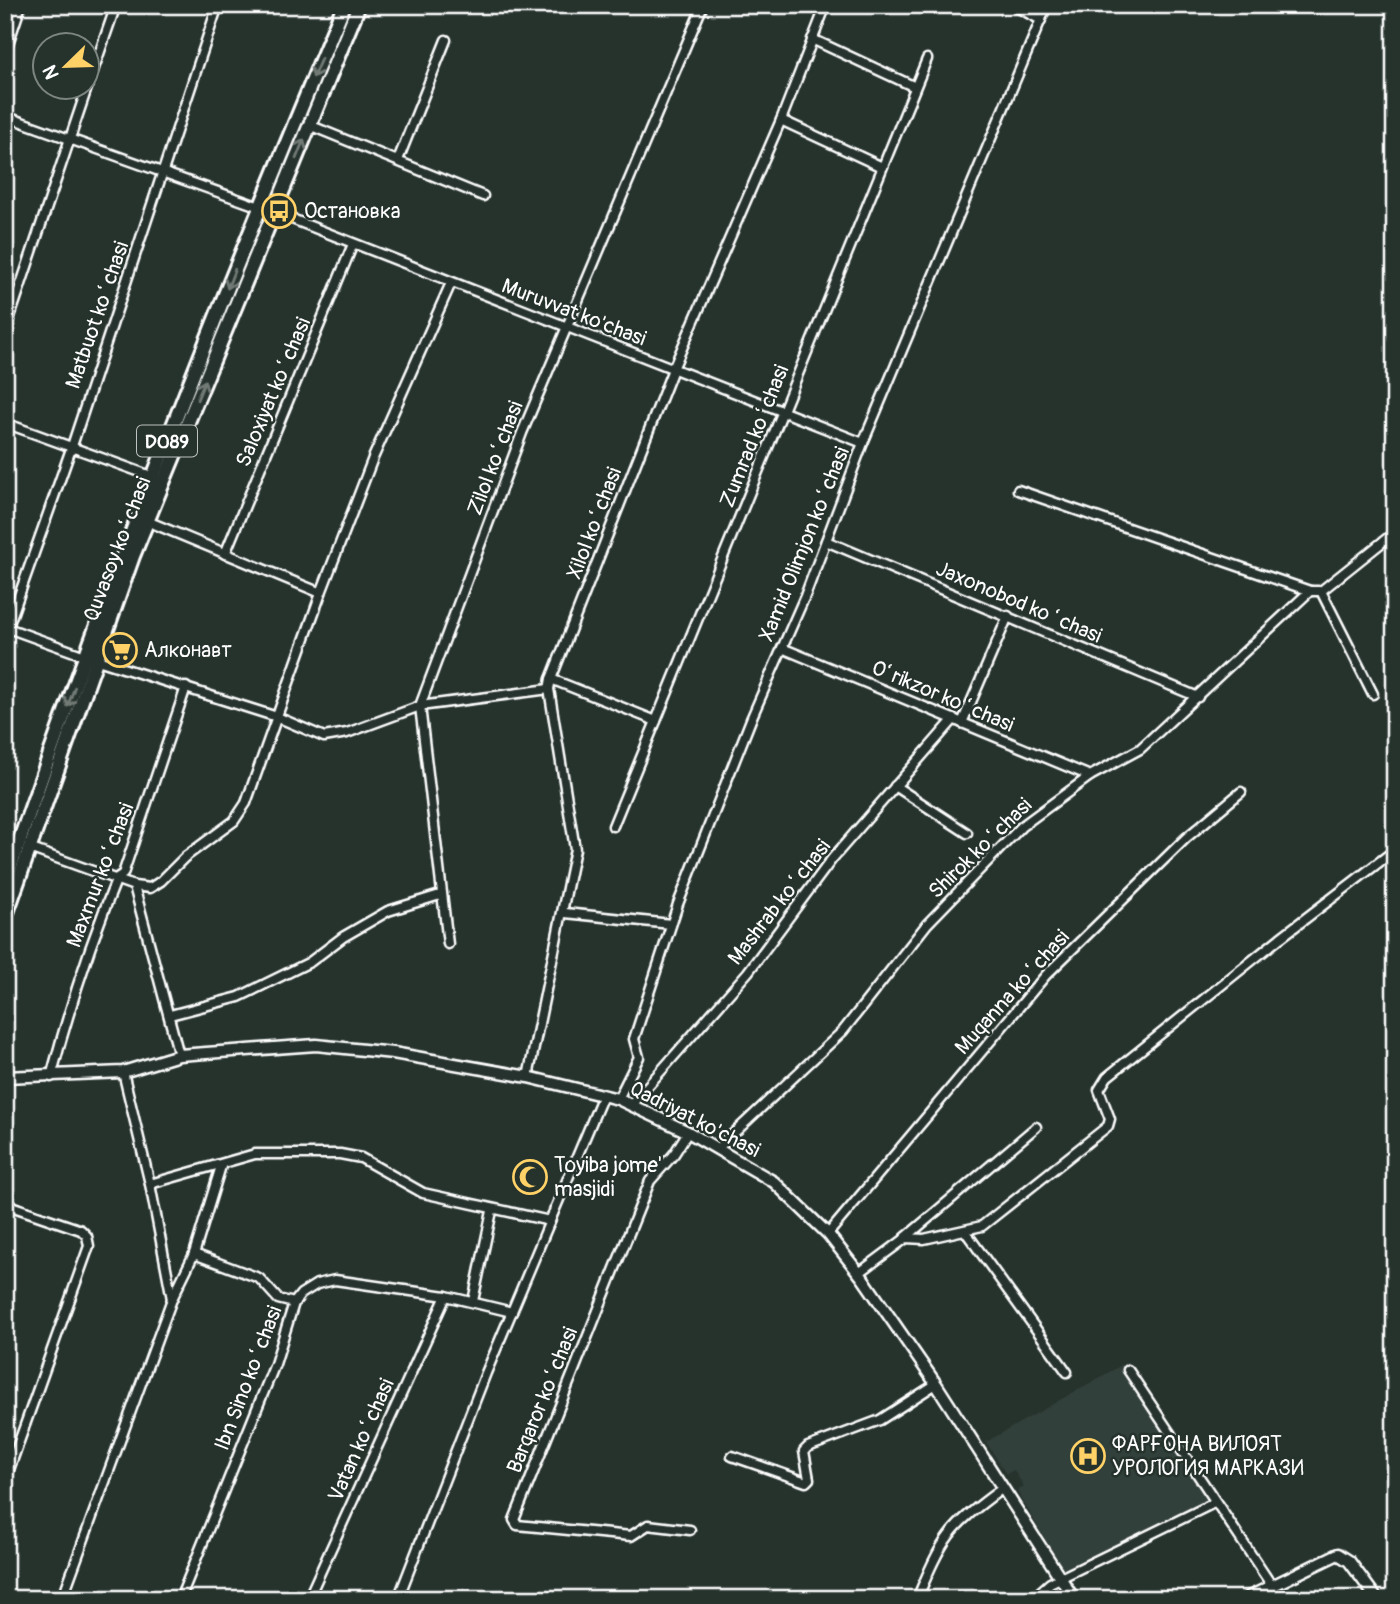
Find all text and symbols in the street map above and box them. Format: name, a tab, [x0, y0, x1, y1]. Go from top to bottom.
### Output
north arrow	[32, 32, 102, 102]
one-way arrow	[310, 57, 323, 78]
text: N	[38, 62, 65, 83]
one-way arrow	[294, 139, 307, 160]
bus stop icon: Остановка	[260, 192, 298, 230]
place label: Остановка	[304, 198, 401, 225]
street label: Matbuot koʻchasi	[60, 238, 135, 392]
one-way arrow	[224, 267, 237, 289]
street label: Muruvvat ko'chasi	[498, 273, 650, 352]
street label: Saloxiyat koʻchasi	[230, 313, 317, 471]
street label: Zumrad koʻchasi	[714, 361, 795, 511]
one-way arrow	[196, 379, 209, 401]
street label: Zilol koʻchasi	[461, 397, 530, 519]
road number: D089	[137, 426, 197, 456]
street label: Xamid Olimjon koʻchasi	[753, 443, 856, 645]
street label: Xilol koʻchasi	[561, 463, 628, 583]
street label: Quvasoy koʻchasi	[77, 473, 158, 625]
street label: Jaxonobod koʻchasi	[932, 555, 1106, 650]
supermarket icon: Алконавт	[101, 631, 139, 669]
place label: Алконавт	[144, 637, 232, 664]
street label: Oʻrikzor koʻchasi	[868, 654, 1018, 739]
one-way arrow	[64, 685, 76, 707]
street label: Shirok koʻchasi	[923, 792, 1038, 905]
street label: Maxmur koʻchasi	[61, 799, 141, 951]
street label: Mashrab koʻchasi	[722, 834, 837, 971]
street label: Muqanna koʻchasi	[949, 924, 1076, 1060]
street label: Qadriyat ko'chasi	[625, 1075, 765, 1164]
place label: Toyiba jome' masjidi	[554, 1152, 662, 1203]
mosque icon: Toyiba jome' masjidi	[511, 1158, 549, 1196]
street label: Ibn Sino koʻchasi	[209, 1302, 289, 1454]
street label: Barqaror koʻchasi	[501, 1323, 584, 1477]
street label: Vatan koʻchasi	[322, 1374, 401, 1506]
place label: ФАРҒОНА ВИЛОЯТ УРОЛОГИЯ МАРКАЗИ	[1112, 1431, 1304, 1482]
hospital icon: ФАРҒОНА ВИЛОЯТ УРОЛОГИЯ МАРКАЗИ	[1069, 1437, 1107, 1475]

